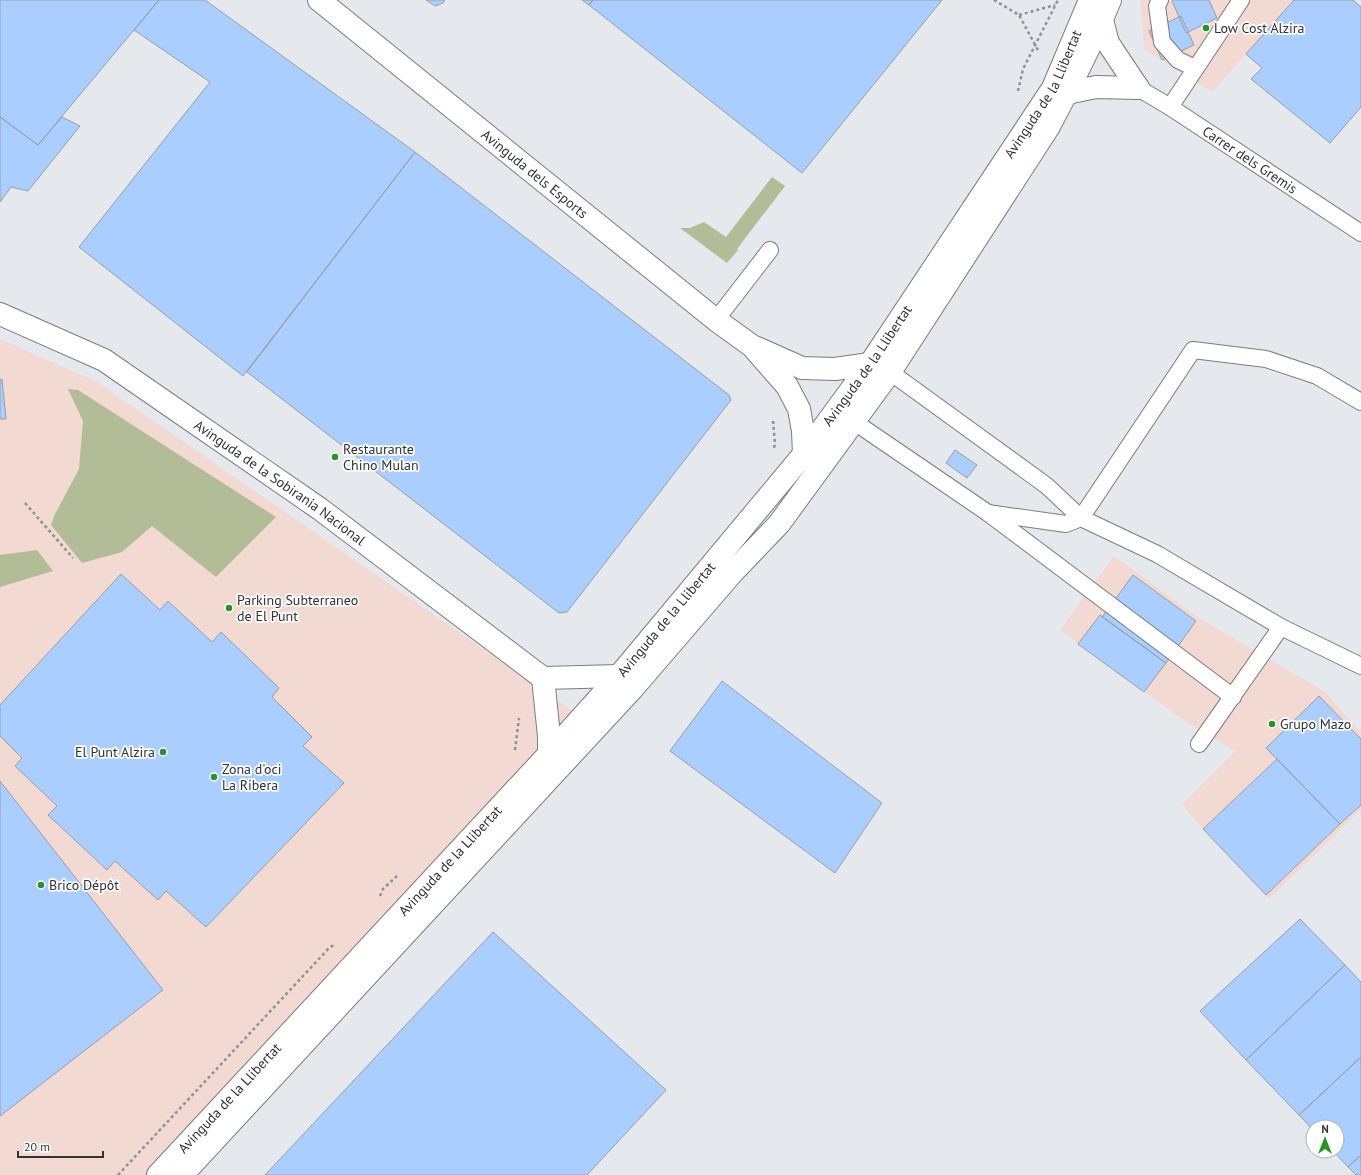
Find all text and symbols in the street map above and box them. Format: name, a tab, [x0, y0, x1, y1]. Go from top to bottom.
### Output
place label: Low Cost Alzira	[1214, 19, 1304, 37]
marker: Low Cost Alzira	[1201, 23, 1211, 33]
street label: Avinguda de la Llibertat	[1000, 27, 1085, 161]
street label: Carrer dels Gremis	[1199, 122, 1301, 198]
street label: Avinguda dels Esports	[478, 125, 592, 222]
street label: Avinguda de la Llibertat	[818, 301, 916, 430]
street label: Avinguda de la Sobirania Nacional	[191, 416, 369, 549]
place label: Restaurante Chino Mulan	[343, 440, 419, 474]
marker: Restaurante Chino Mulan	[330, 452, 340, 462]
street label: Avinguda de la Llibertat	[613, 558, 719, 680]
place label: Parking Subterraneo de El Punt	[237, 591, 358, 625]
marker: Parking Subterraneo de El Punt	[224, 603, 234, 613]
place label: Grupo Mazo	[1280, 715, 1351, 733]
marker: Grupo Mazo	[1267, 719, 1277, 729]
place label: El Punt Alzira	[75, 743, 155, 761]
marker: El Punt Alzira	[158, 747, 168, 757]
place label: Zona d'oci La Ribera	[222, 760, 282, 794]
marker: Zona d'oci La Ribera	[209, 772, 219, 782]
street label: Avinguda de la Llibertat	[394, 802, 506, 919]
place label: Brico Dépôt	[49, 876, 119, 894]
marker: Brico Dépôt	[36, 880, 46, 890]
street label: Avinguda de la Llibertat	[174, 1039, 285, 1157]
north arrow	[1305, 1119, 1345, 1159]
text: N	[1321, 1122, 1329, 1136]
scale bar	[18, 1133, 103, 1159]
text: 20 m	[24, 1139, 50, 1154]

